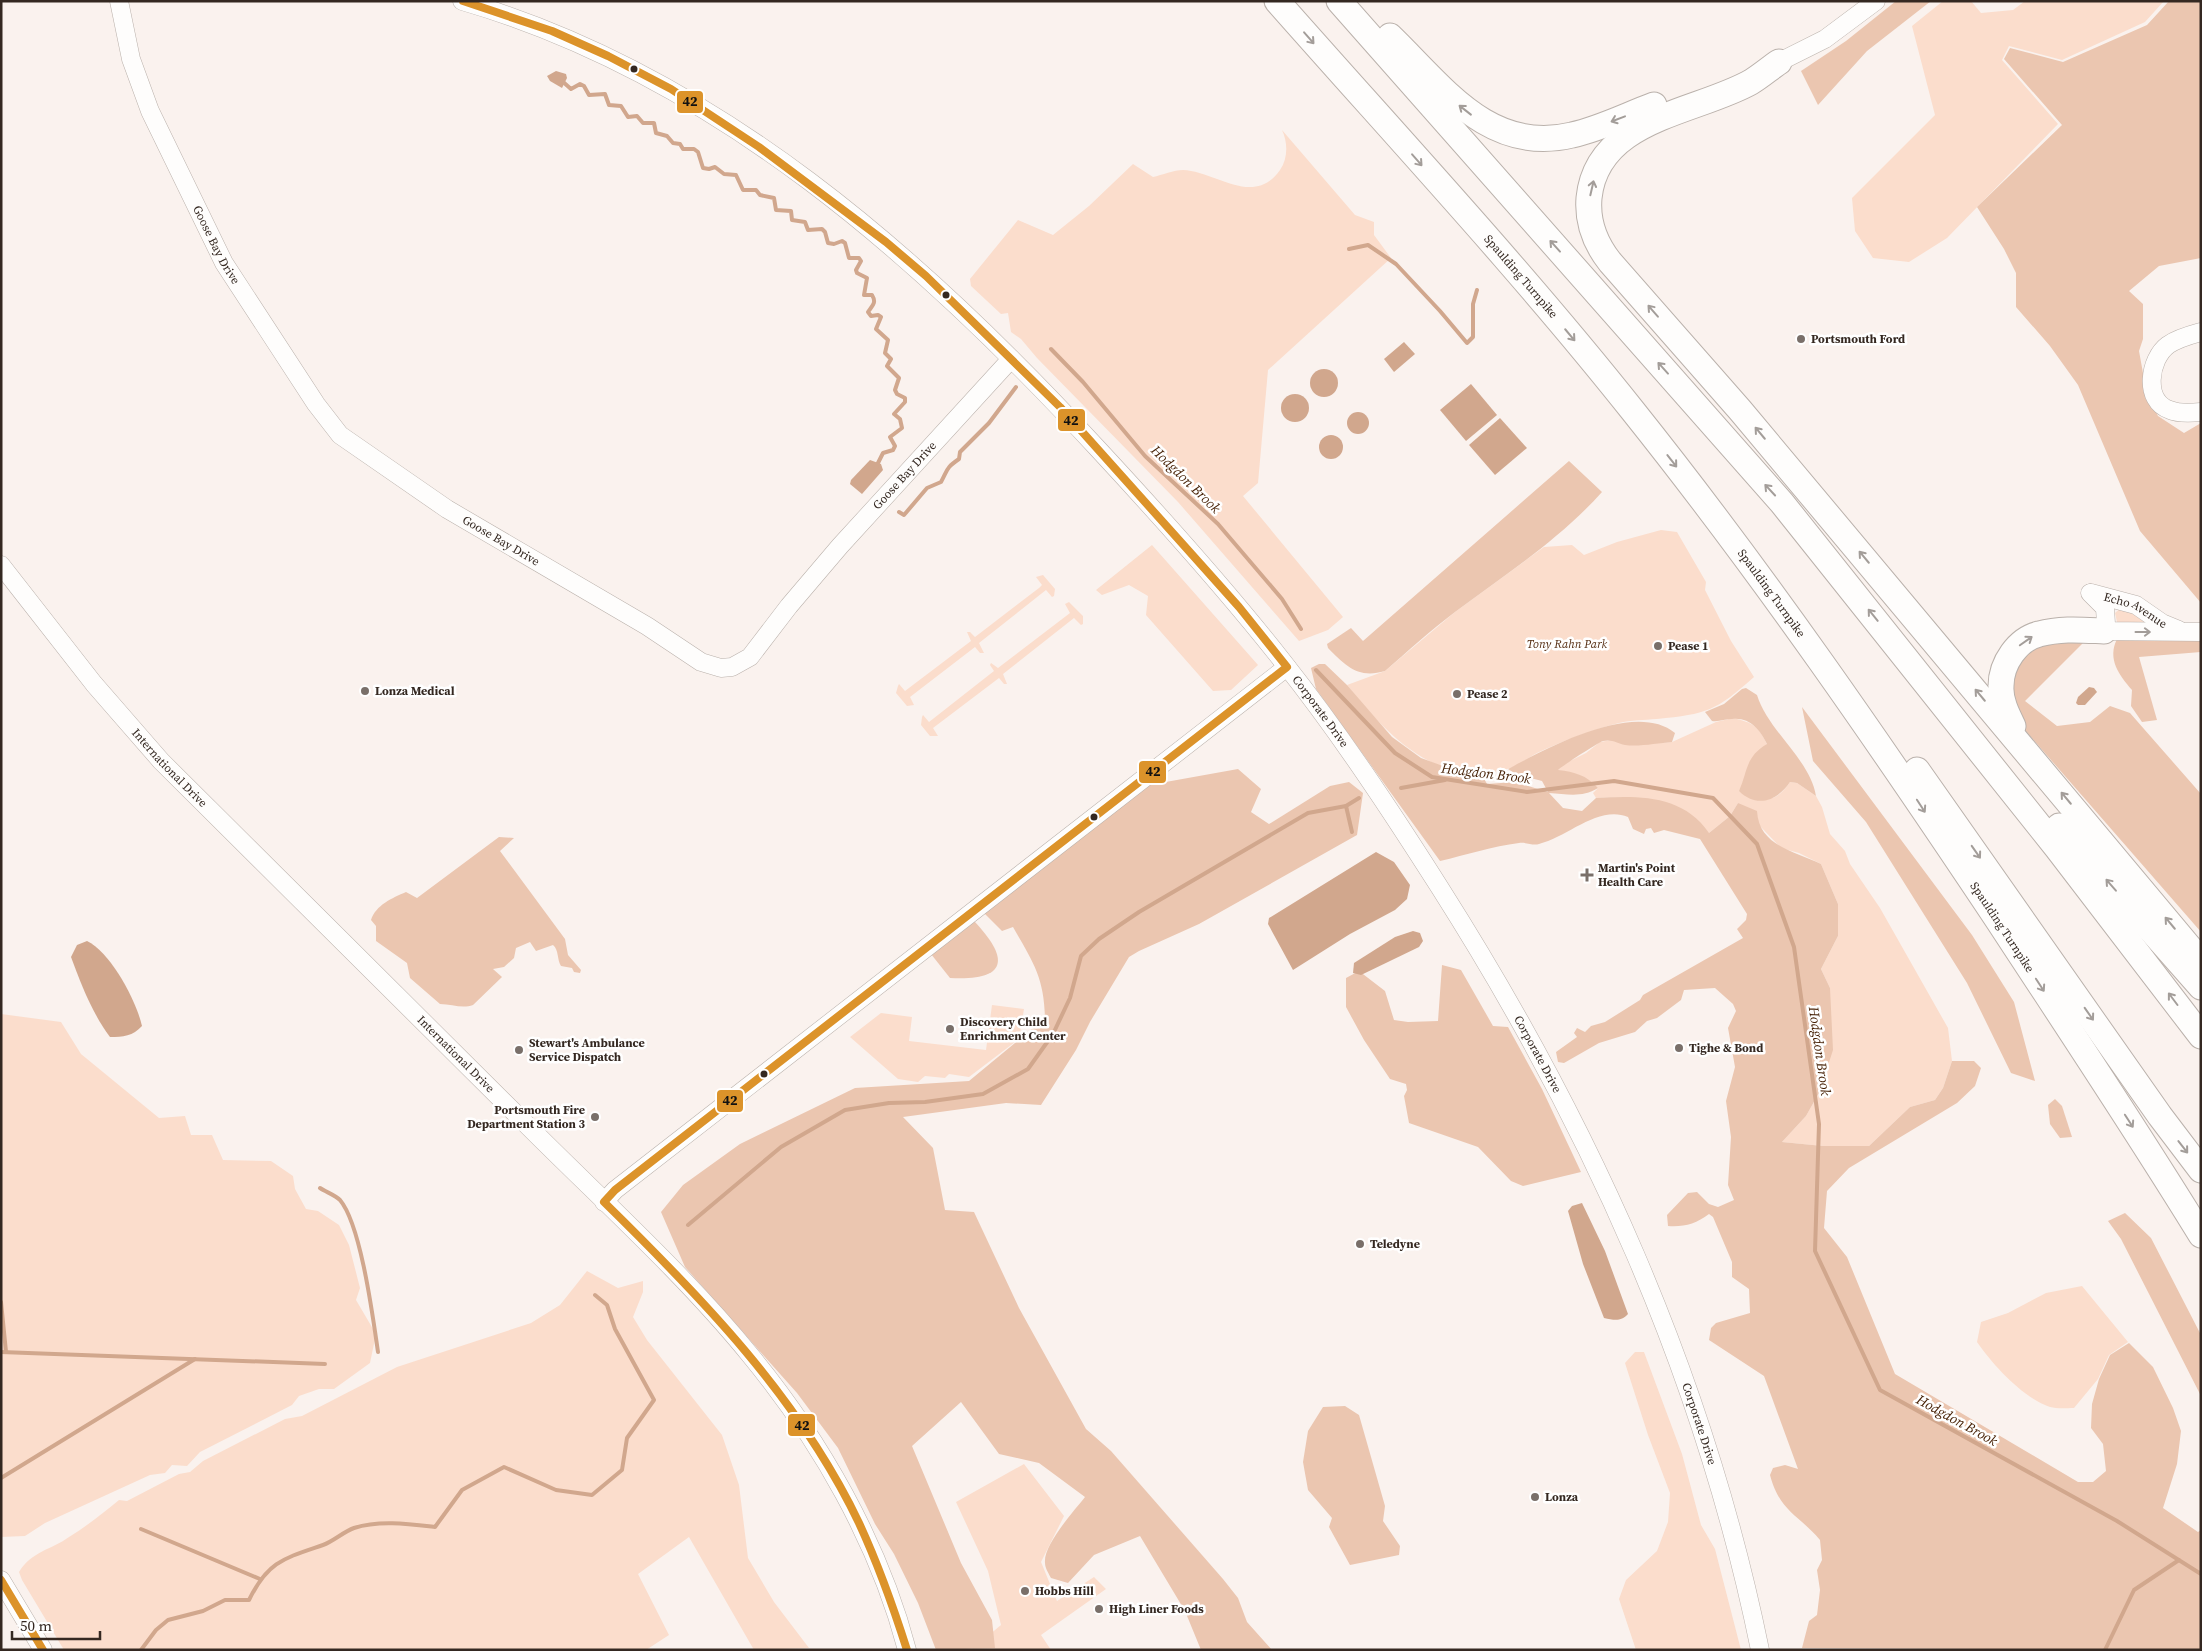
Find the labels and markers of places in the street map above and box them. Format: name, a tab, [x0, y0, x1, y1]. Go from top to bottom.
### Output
unlabelled marker	[629, 64, 639, 74]
unlabelled marker	[941, 290, 951, 300]
place label: Portsmouth Ford	[1811, 331, 1905, 347]
marker: Portsmouth Ford	[1795, 333, 1807, 345]
place label: Pease 1	[1668, 638, 1708, 654]
marker: Pease 1	[1652, 640, 1664, 652]
place label: Lonza Medical	[375, 683, 455, 699]
marker: Lonza Medical	[359, 685, 371, 697]
place label: Pease 2	[1467, 686, 1508, 702]
marker: Pease 2	[1451, 688, 1463, 700]
unlabelled marker	[1089, 812, 1099, 822]
place label: Martin's Point Health Care	[1598, 860, 1676, 890]
marker: Martin's Point Health Care	[1580, 868, 1594, 882]
place label: Discovery Child Enrichment Center	[960, 1014, 1066, 1044]
marker: Discovery Child Enrichment Center	[944, 1023, 956, 1035]
place label: Stewart's Ambulance Service Dispatch	[529, 1035, 645, 1065]
place label: Tighe & Bond	[1689, 1040, 1763, 1056]
marker: Tighe & Bond	[1673, 1042, 1685, 1054]
marker: Stewart's Ambulance Service Dispatch	[513, 1044, 525, 1056]
unlabelled marker	[759, 1069, 769, 1079]
place label: Portsmouth Fire Department Station 3	[467, 1102, 585, 1132]
marker: Portsmouth Fire Department Station 3	[589, 1111, 601, 1123]
place label: Teledyne	[1370, 1236, 1420, 1252]
marker: Teledyne	[1354, 1238, 1366, 1250]
place label: Lonza	[1545, 1489, 1579, 1505]
marker: Lonza	[1529, 1491, 1541, 1503]
place label: Hobbs Hill	[1035, 1583, 1094, 1599]
marker: Hobbs Hill	[1019, 1585, 1031, 1597]
place label: High Liner Foods	[1109, 1601, 1204, 1617]
marker: High Liner Foods	[1093, 1603, 1105, 1615]

